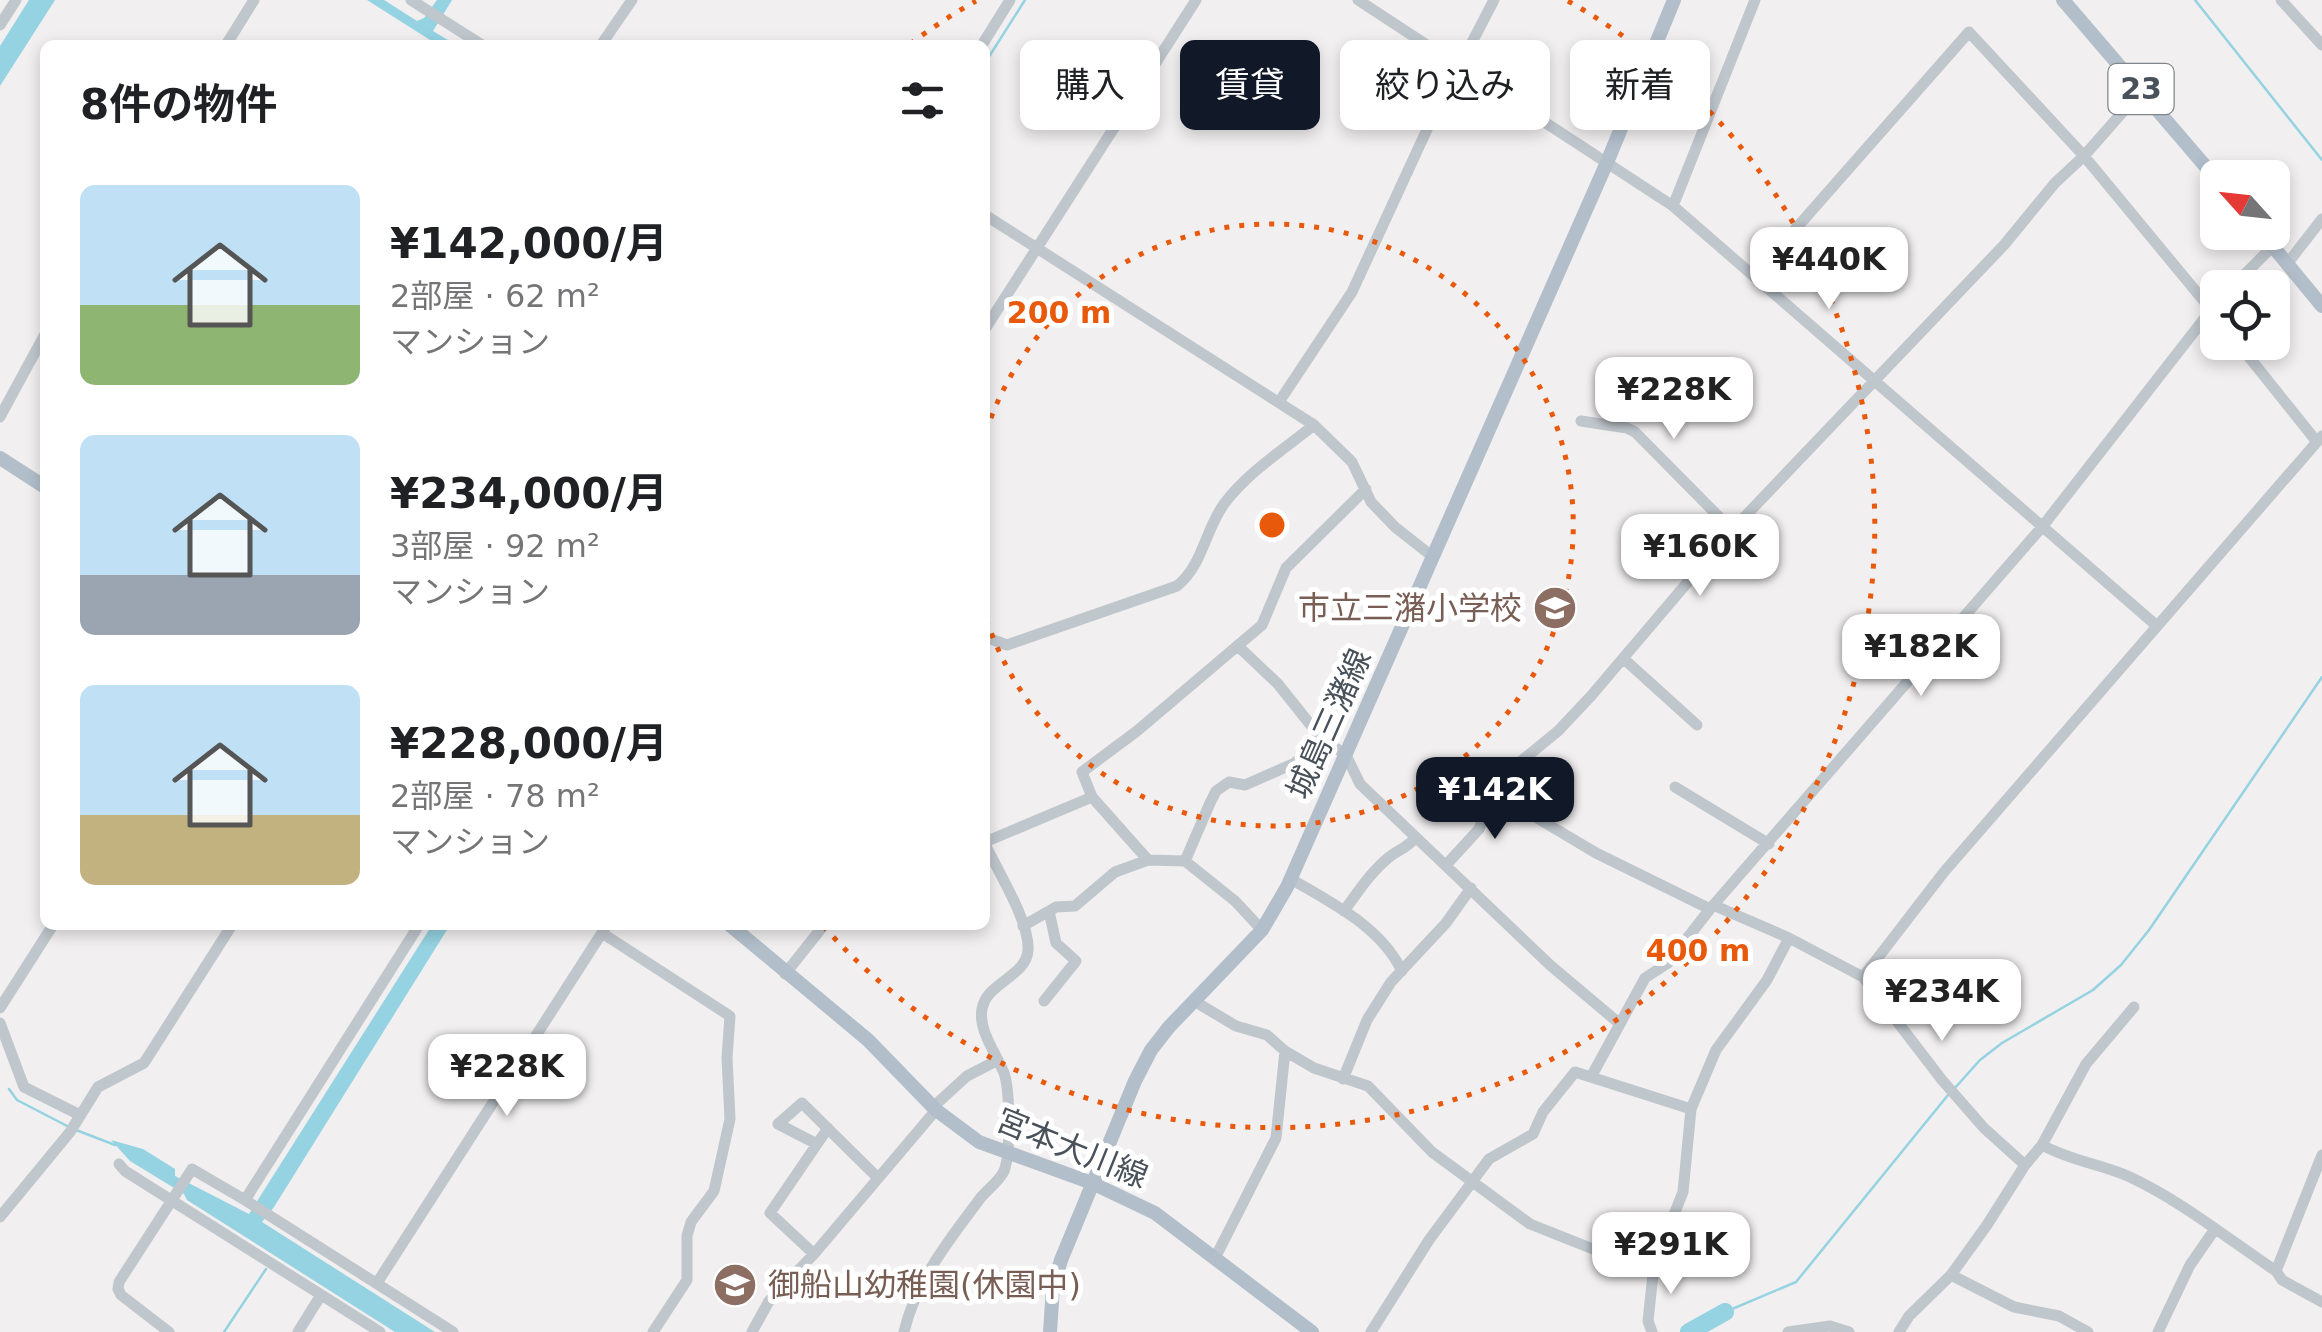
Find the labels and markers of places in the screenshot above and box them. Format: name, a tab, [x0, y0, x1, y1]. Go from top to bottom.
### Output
pin: ¥440K	[1759, 227, 1899, 312]
pin: ¥228K	[1604, 357, 1744, 442]
centre of rings	[1254, 507, 1290, 543]
pin: ¥160K	[1630, 514, 1770, 599]
school or university icon: 市立三潴小学校	[1532, 585, 1578, 631]
place label: 市立三潴小学校	[1298, 589, 1522, 627]
pin: ¥182K	[1851, 614, 1991, 699]
pin: ¥142K	[1425, 757, 1565, 842]
pin: ¥234K	[1872, 959, 2012, 1044]
pin: ¥228K	[437, 1034, 577, 1119]
pin: ¥291K	[1601, 1212, 1741, 1297]
school or university icon: 御船山幼稚園(休園中)	[712, 1262, 758, 1308]
place label: 御船山幼稚園(休園中)	[768, 1266, 1081, 1304]

